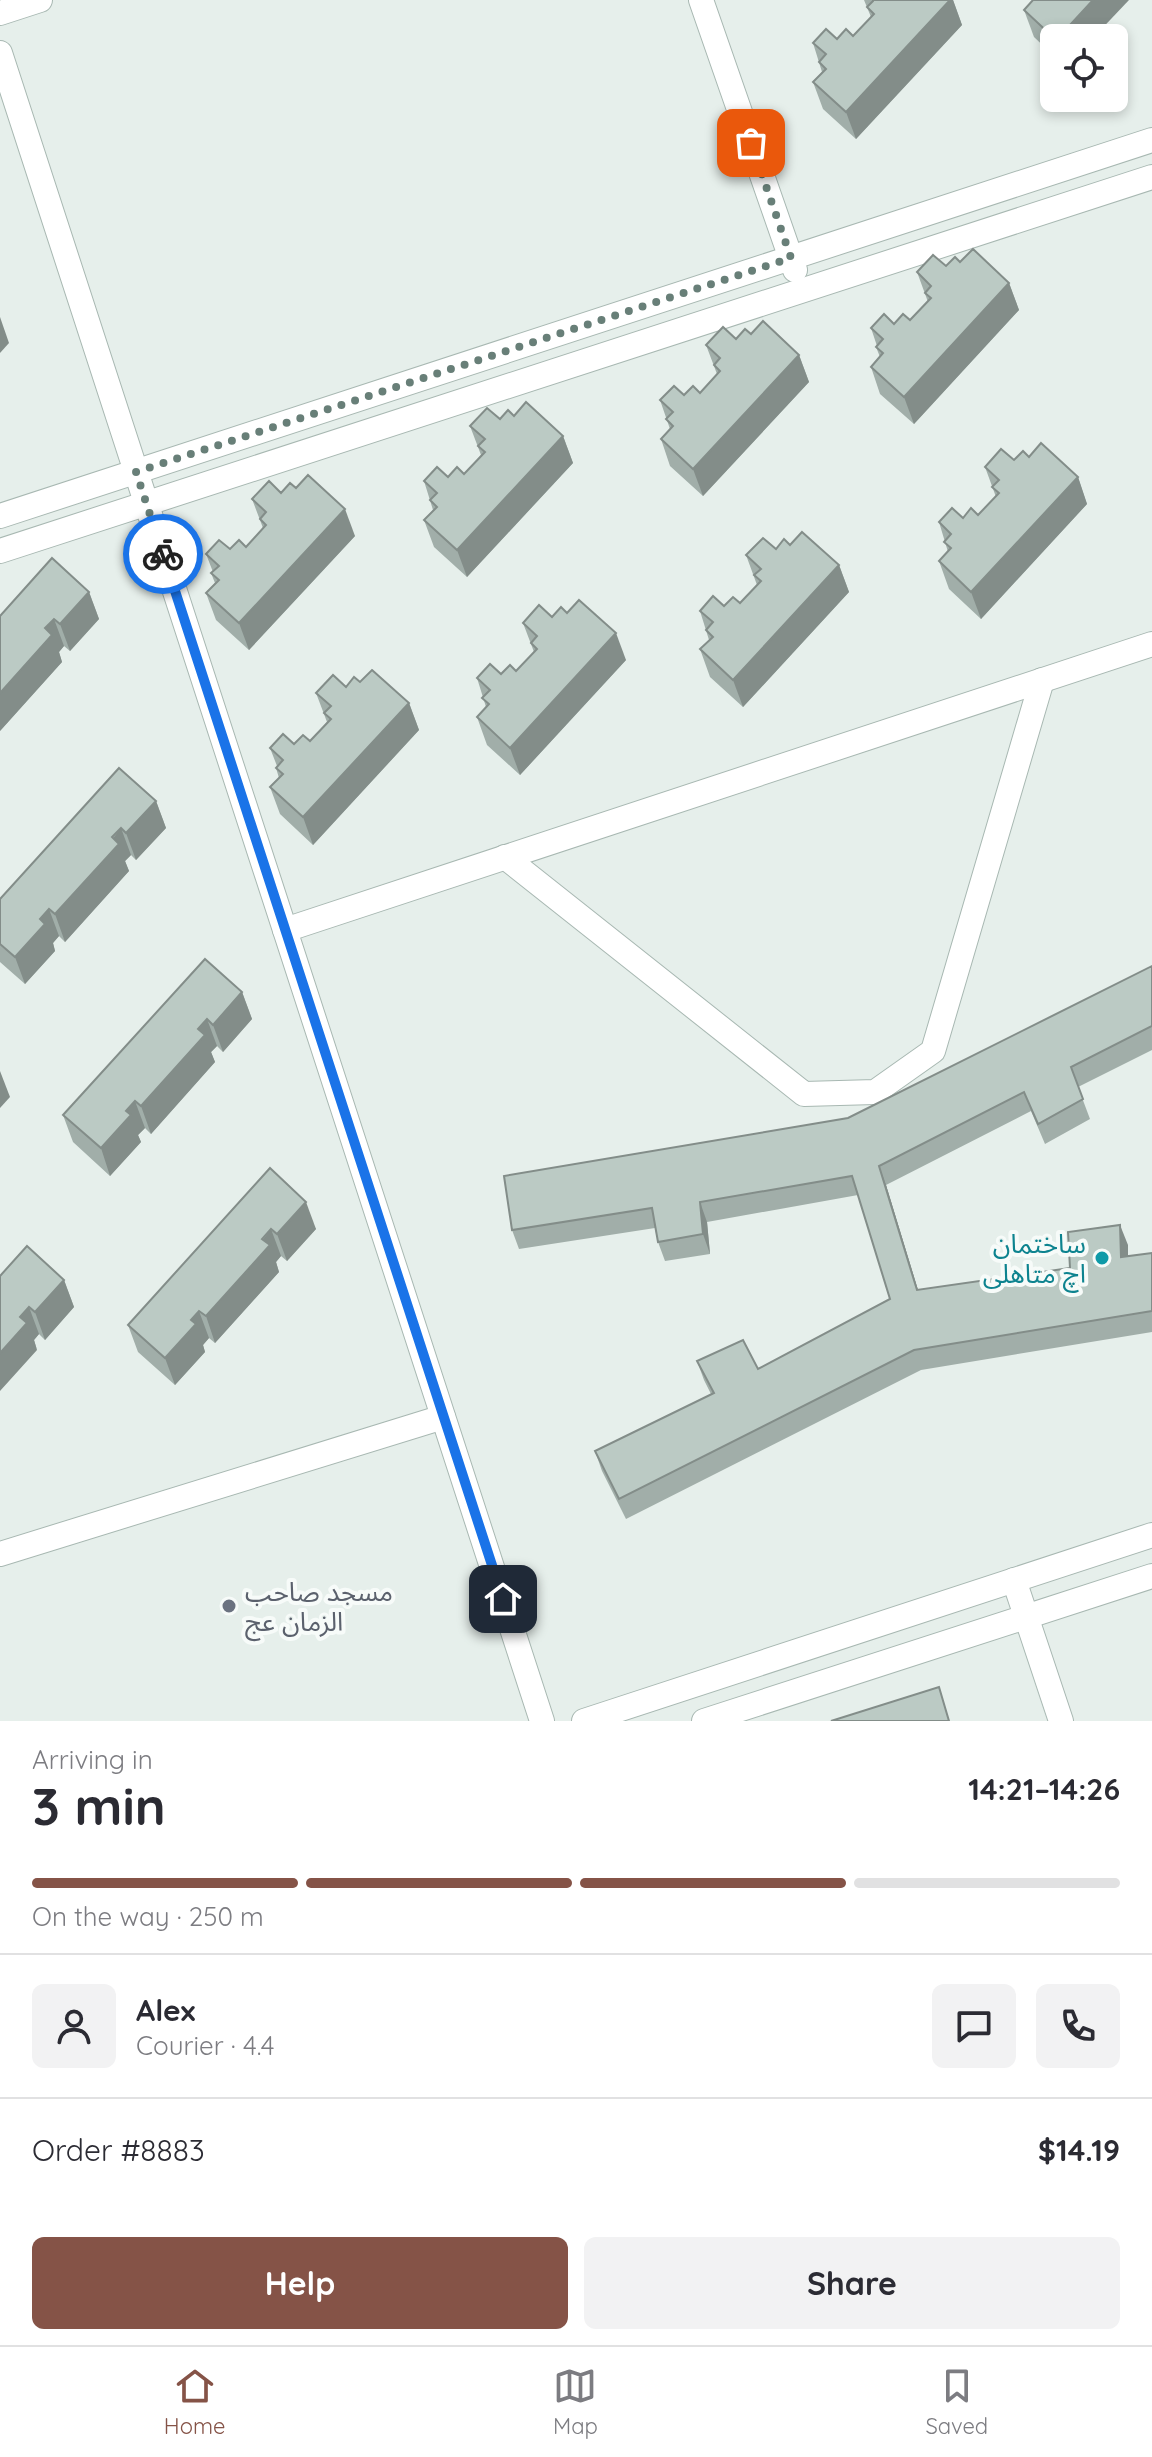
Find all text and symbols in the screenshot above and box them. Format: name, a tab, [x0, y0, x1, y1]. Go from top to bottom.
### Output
map controls	[1040, 24, 1128, 112]
button: locate	[1040, 24, 1128, 112]
pin	[717, 109, 785, 177]
icon: bag	[729, 121, 773, 165]
courier	[123, 514, 203, 594]
icon: bike	[141, 532, 185, 576]
place label: ساختمان اچ متاهلی	[983, 1227, 1086, 1293]
marker: ساختمان اچ متاهلی	[1093, 1249, 1111, 1267]
pin	[469, 1565, 537, 1633]
place label: مسجد صاحب الزمان عج	[245, 1575, 393, 1642]
icon: home	[481, 1577, 525, 1621]
marker: مسجد صاحب الزمان عج	[220, 1597, 238, 1615]
text: Arriving in	[32, 1743, 153, 1776]
text: 14:21–14:26	[968, 1770, 1120, 1808]
text: 3 min	[32, 1773, 166, 1838]
text: On the way · 250 m	[32, 1900, 264, 1933]
button: person	[32, 1984, 116, 2068]
button: chat	[932, 1984, 1016, 2068]
button: phone	[1036, 1984, 1120, 2068]
text: Alex	[136, 1991, 195, 2029]
text: Courier · 4.4	[136, 2029, 274, 2062]
text: Order #8883	[32, 2131, 205, 2169]
text: $14.19	[1038, 2131, 1120, 2169]
button: Help	[32, 2237, 568, 2329]
button: Share	[584, 2237, 1120, 2329]
tab: Home	[164, 2364, 225, 2440]
tab: Map	[553, 2364, 598, 2440]
tab: Saved	[925, 2364, 988, 2440]

